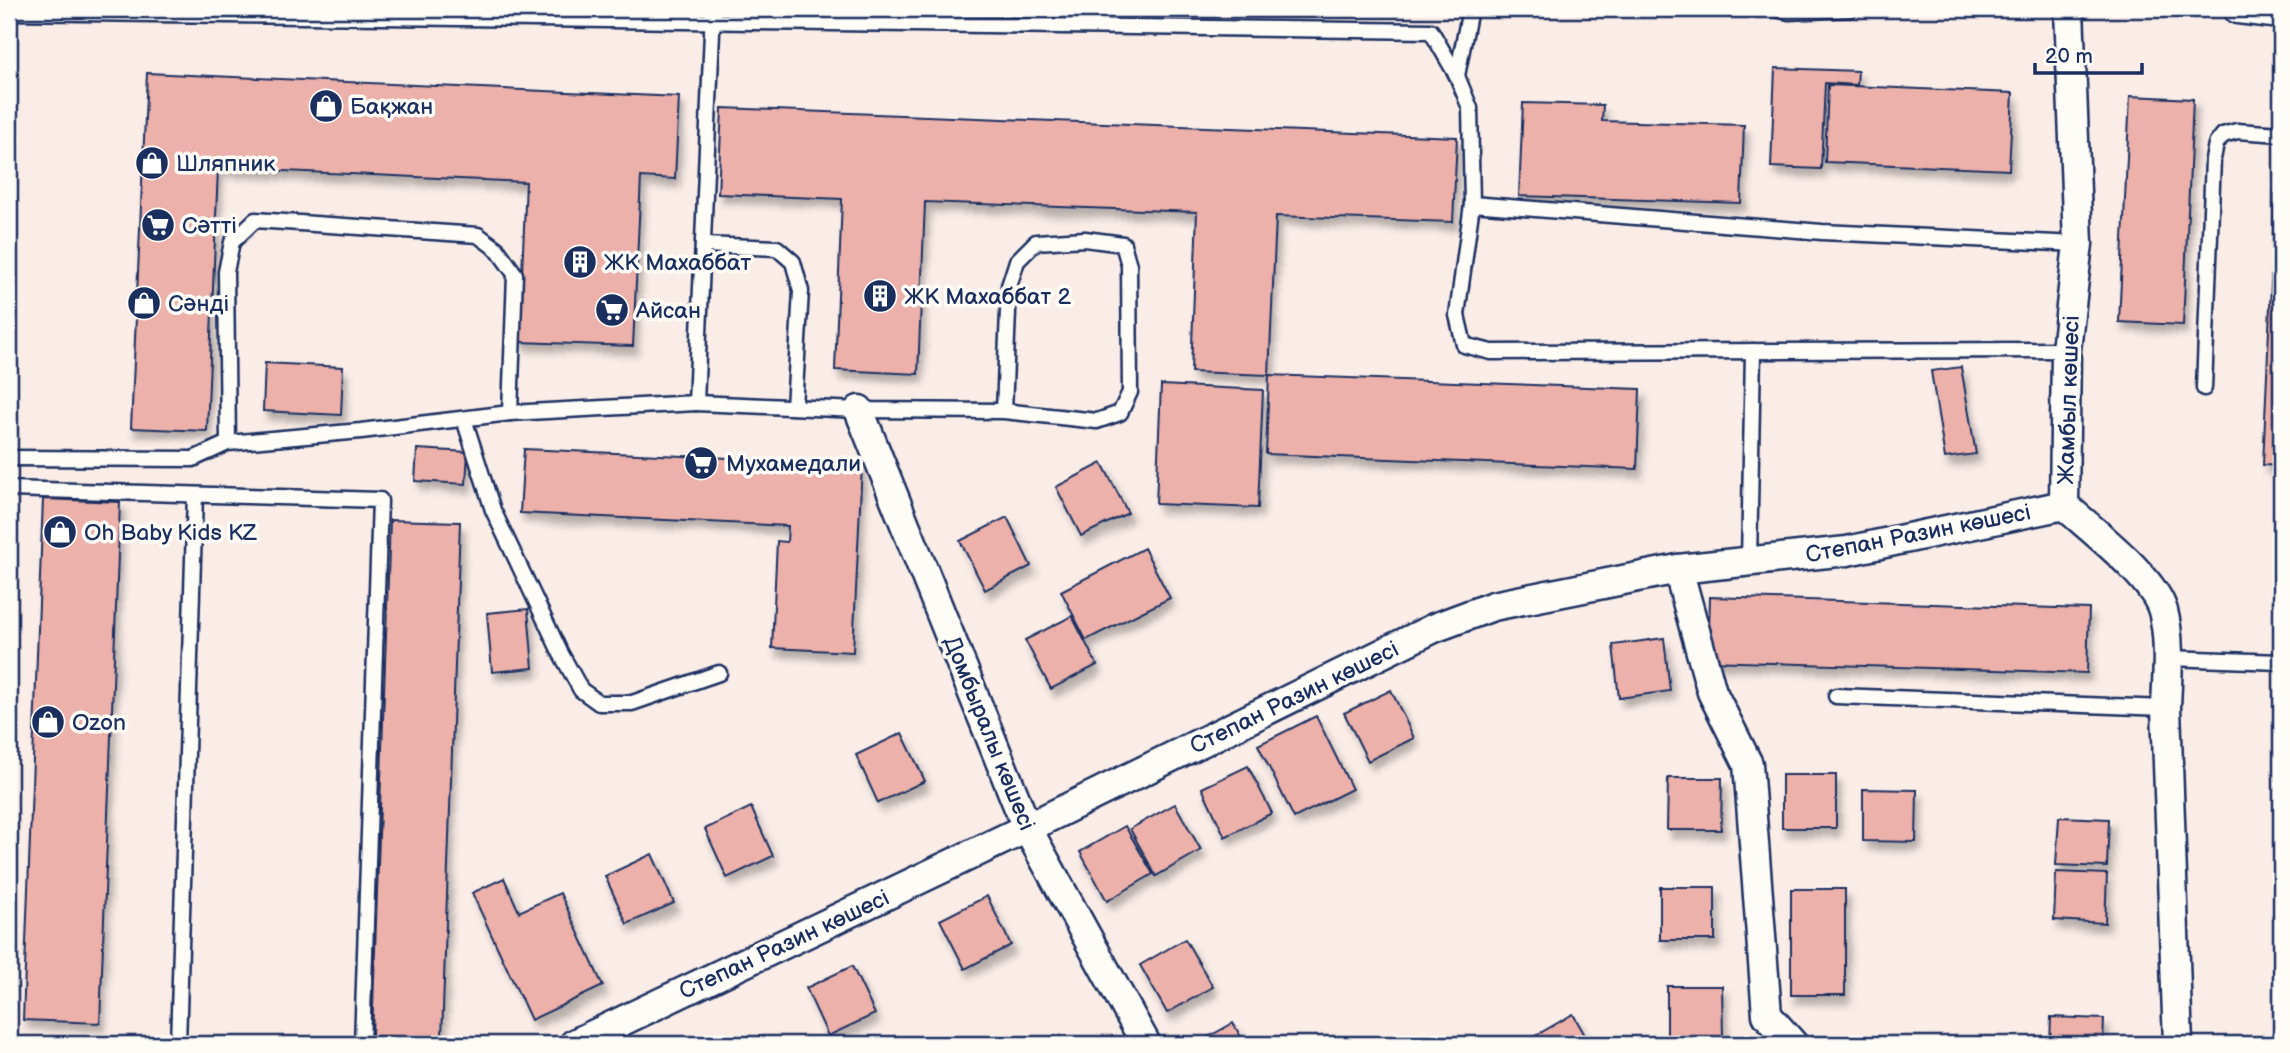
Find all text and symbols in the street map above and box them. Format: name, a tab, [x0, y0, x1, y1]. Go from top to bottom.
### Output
scale bar	[2035, 32, 2141, 76]
text: 20 m	[2045, 44, 2093, 69]
shop icon: Бақжан	[307, 87, 345, 125]
place label: Бақжан	[350, 93, 433, 121]
shop icon: Шляпник	[133, 144, 171, 182]
place label: Шляпник	[176, 150, 276, 178]
supermarket icon: Сәтті	[139, 206, 177, 244]
place label: Сәтті	[182, 212, 237, 240]
building icon: ЖК Махаббат	[561, 243, 599, 281]
place label: ЖК Махаббат	[604, 249, 752, 277]
building icon: ЖК Махаббат 2	[861, 277, 899, 315]
place label: ЖК Махаббат 2	[904, 283, 1071, 311]
shop icon: Сәнді	[125, 284, 163, 322]
place label: Сәнді	[168, 290, 229, 318]
supermarket icon: Айсан	[593, 291, 631, 329]
place label: Айсан	[635, 297, 701, 325]
street label: Жамбыл көшесі	[2052, 315, 2086, 485]
supermarket icon: Мухамедали	[682, 444, 720, 482]
place label: Мухамедали	[726, 450, 861, 478]
street label: Степан Разин көшесі	[1803, 498, 2033, 570]
shop icon: Oh Baby Kids KZ	[41, 513, 79, 551]
place label: Oh Baby Kids KZ	[84, 519, 258, 547]
street label: Домбыралы көшесі	[937, 632, 1041, 835]
street label: Степан Разин көшесі	[1186, 635, 1403, 761]
shop icon: Ozon	[29, 703, 67, 741]
place label: Ozon	[72, 709, 126, 737]
street label: Степан Разин көшесі	[675, 884, 894, 1006]

